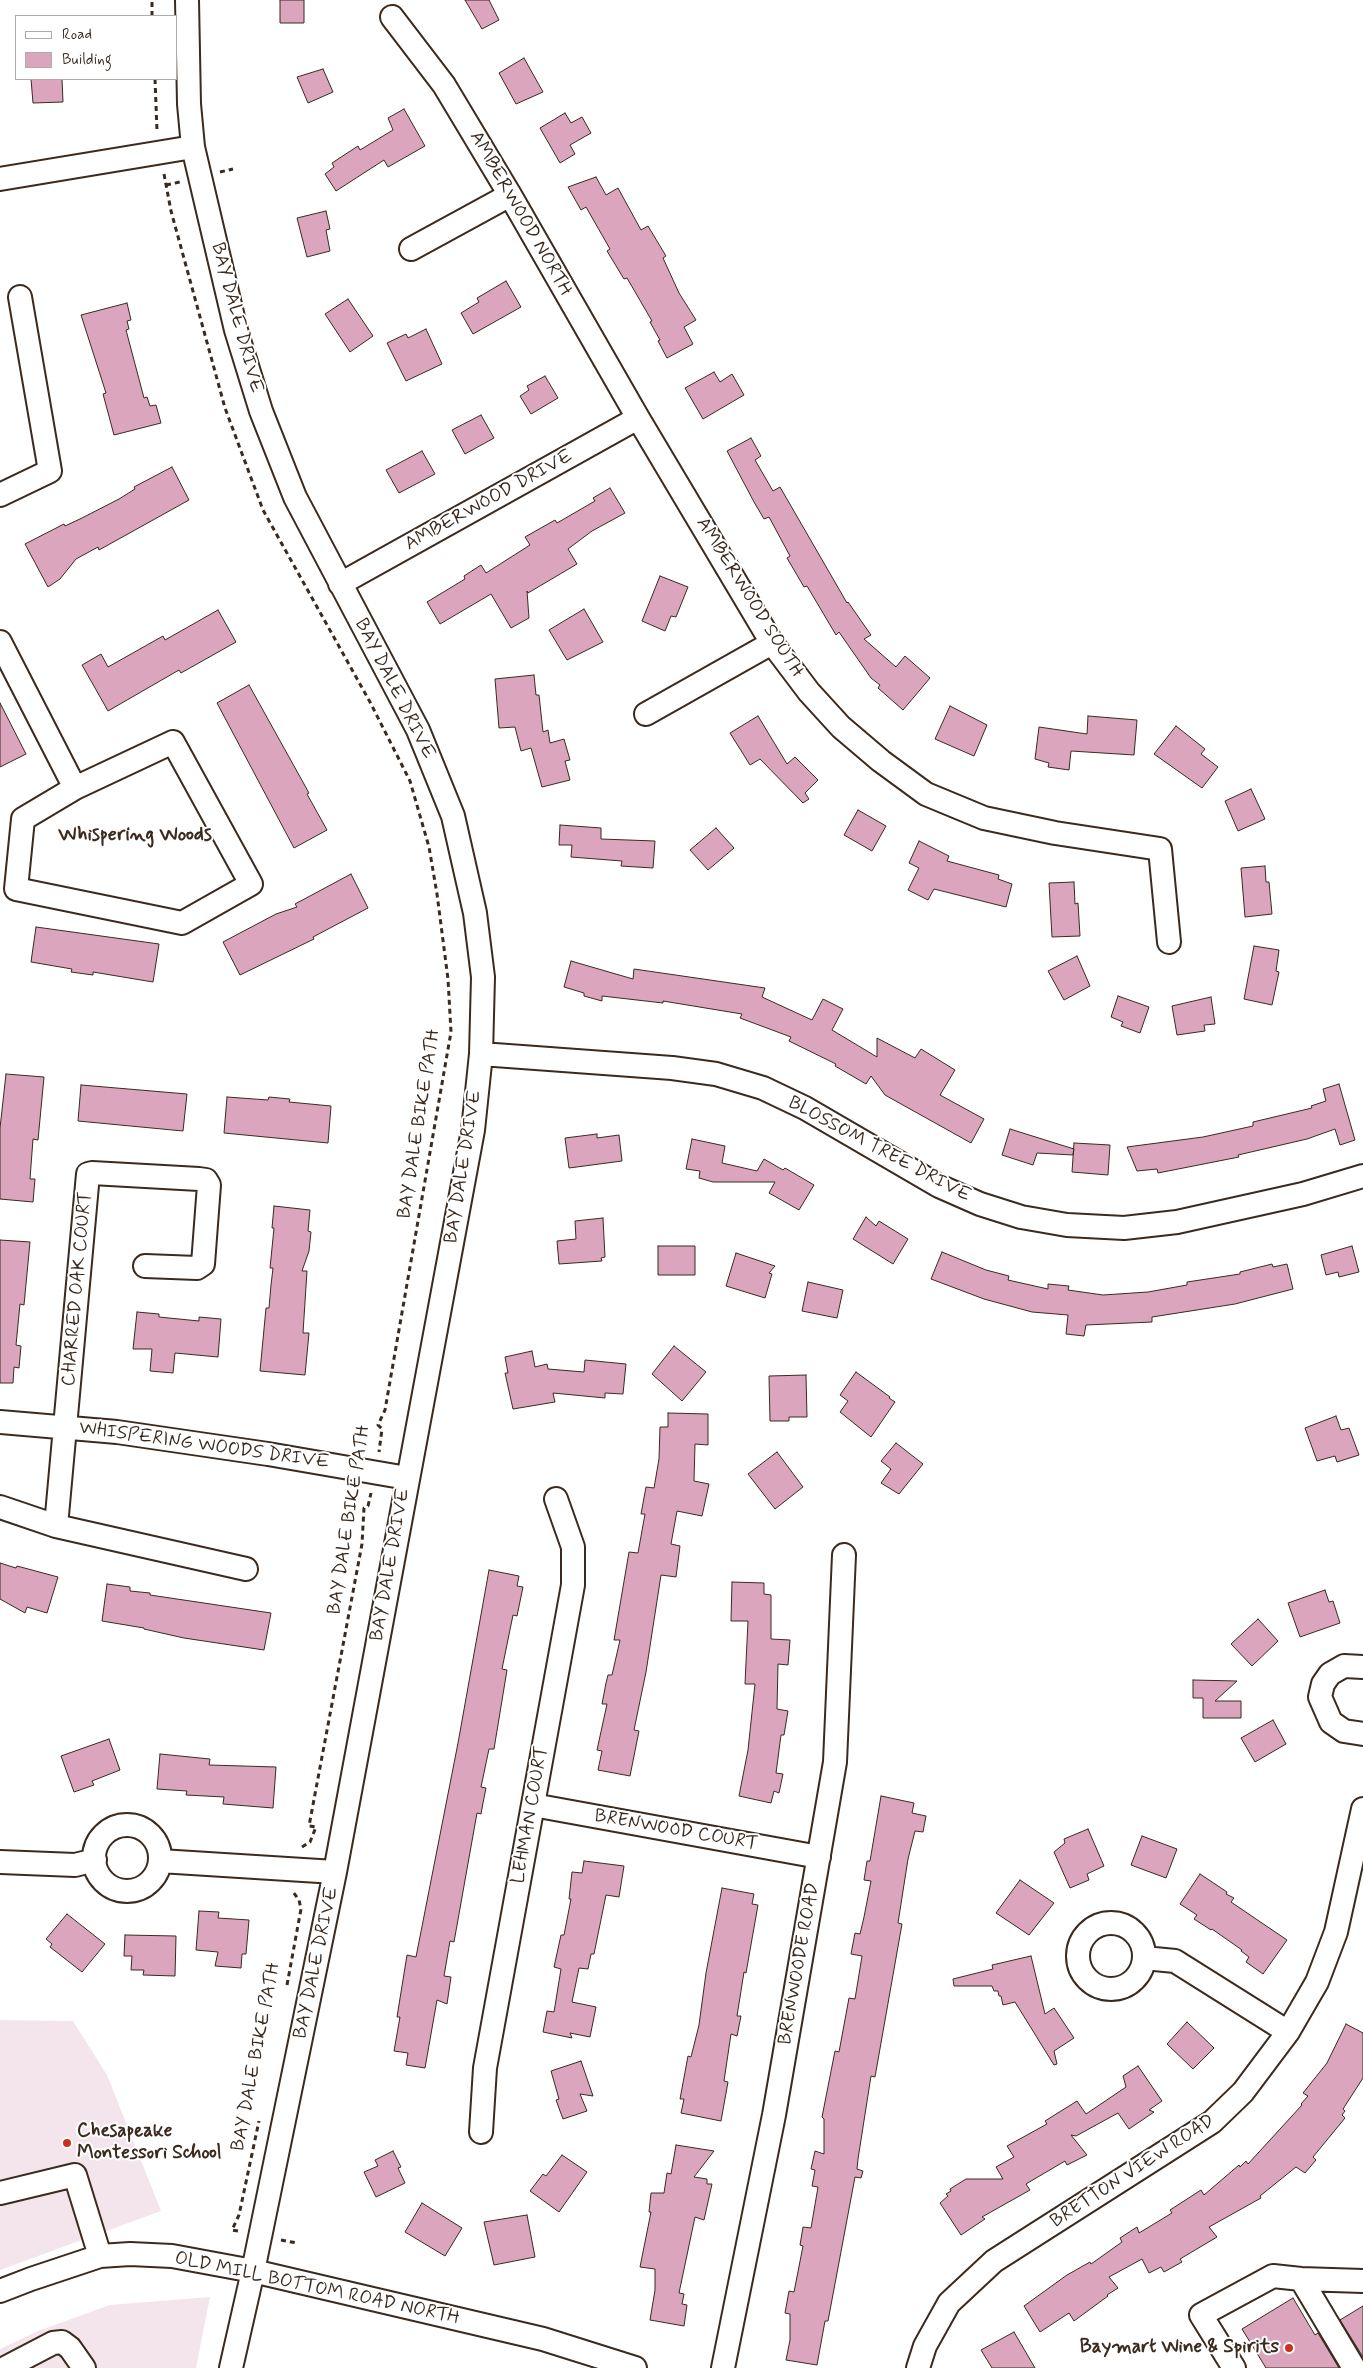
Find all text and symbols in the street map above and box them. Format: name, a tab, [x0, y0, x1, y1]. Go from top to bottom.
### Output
legend	[15, 15, 178, 80]
text: Road	[62, 25, 92, 45]
text: Building	[62, 50, 112, 70]
street label: AMBERWOOD NORTH	[464, 128, 576, 300]
street label: BAY DALE DRIVE	[205, 240, 267, 396]
street label: AMBERWOOD DRIVE	[401, 445, 577, 557]
street label: AMBERWOOD SOUTH	[690, 513, 808, 683]
street label: BAY DALE DRIVE	[349, 615, 439, 763]
district label: Whispering Woods	[58, 824, 212, 848]
street label: BAY DALE BIKE PATH	[394, 1028, 446, 1220]
street label: BAY DALE DRIVE	[441, 1089, 487, 1245]
street label: BLOSSOM TREE DRIVE	[784, 1092, 974, 1208]
street label: CHARRED OAK COURT	[58, 1191, 98, 1387]
street label: WHISPERING WOODS DRIVE	[78, 1417, 330, 1475]
street label: BAY DALE BIKE PATH	[324, 1424, 376, 1616]
street label: BAY DALE DRIVE	[366, 1487, 416, 1643]
street label: LEHMAN COURT	[508, 1744, 554, 1886]
street label: BRENWOOD COURT	[593, 1805, 759, 1857]
street label: BRENWOODE ROAD	[775, 1881, 825, 2047]
street label: BAY DALE DRIVE	[290, 1885, 344, 2041]
street label: BAY DALE BIKE PATH	[228, 1961, 286, 2153]
street label: BRETTON VIEW ROAD	[1047, 2110, 1219, 2234]
place label: Chesapeake Montessori School	[77, 2121, 222, 2165]
marker: Chesapeake Montessori School	[61, 2137, 73, 2149]
street label: OLD MILL BOTTOM ROAD NORTH	[172, 2248, 462, 2330]
place label: Baymart Wine & Spirits	[1080, 2337, 1279, 2359]
marker: Baymart Wine & Spirits	[1283, 2342, 1295, 2354]

